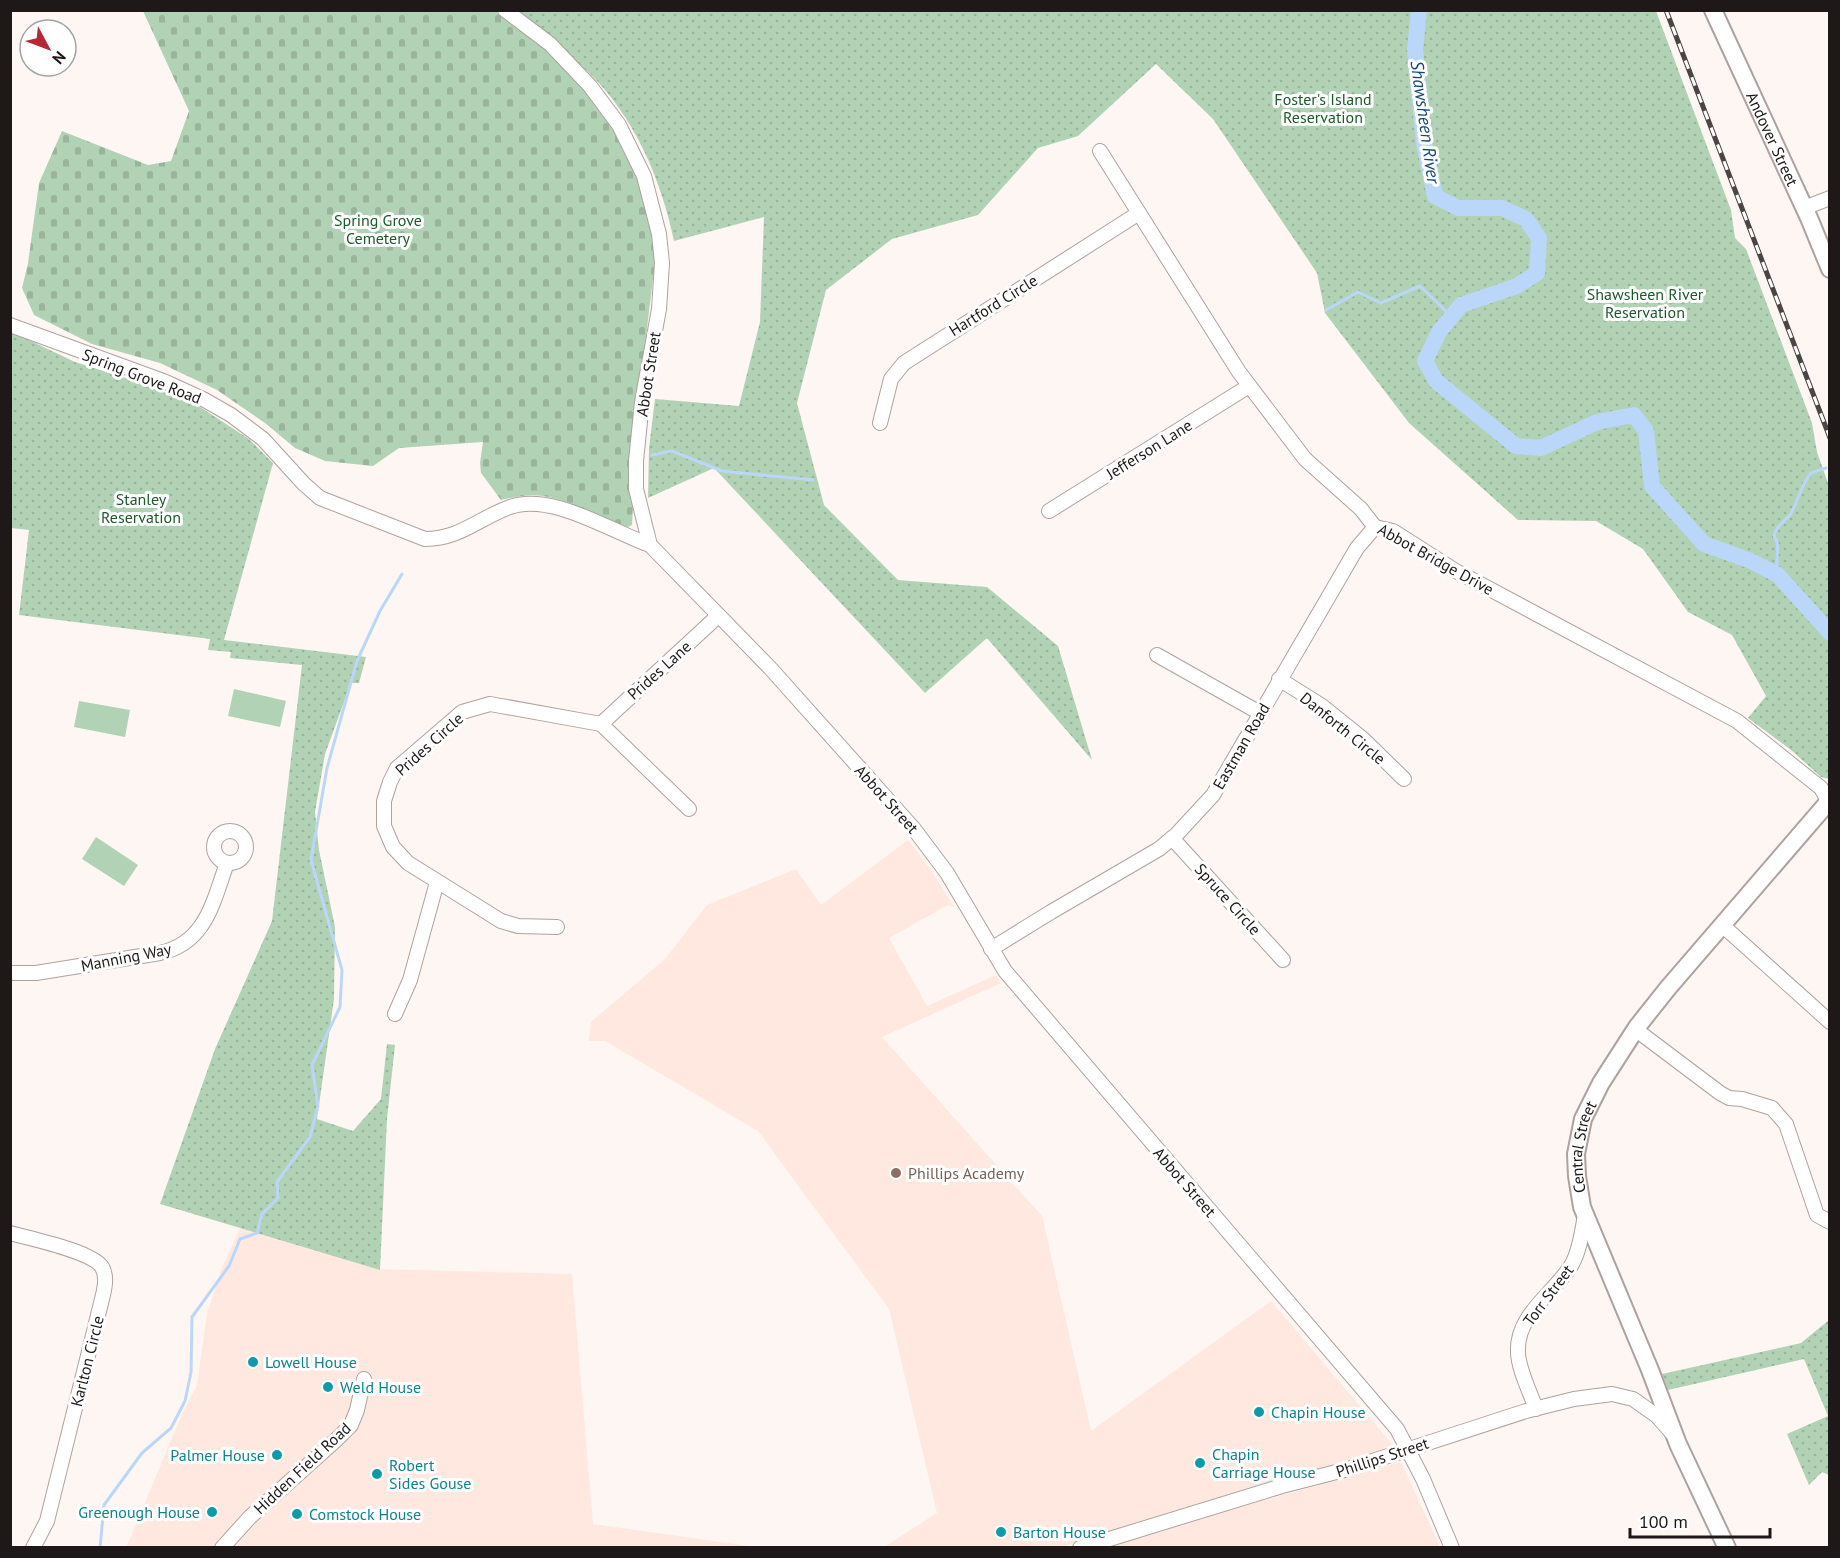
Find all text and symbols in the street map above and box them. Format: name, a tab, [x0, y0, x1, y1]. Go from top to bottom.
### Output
north arrow	[18, 18, 78, 78]
text: N	[48, 47, 70, 68]
water label: Shawsheen River	[1405, 59, 1446, 186]
park label: Foster's Island Reservation	[1274, 89, 1372, 127]
street label: Andover Street	[1742, 89, 1803, 190]
park label: Spring Grove Cemetery	[334, 210, 422, 248]
street label: Hartford Circle	[945, 270, 1041, 340]
park label: Shawsheen River Reservation	[1587, 284, 1704, 322]
street label: Abbot Street	[631, 330, 665, 418]
street label: Spring Grove Road	[80, 344, 204, 408]
street label: Jefferson Lane	[1102, 415, 1196, 484]
park label: Stanley Reservation	[101, 489, 181, 527]
street label: Abbot Bridge Drive	[1375, 519, 1497, 599]
street label: Prides Lane	[623, 636, 695, 704]
street label: Danforth Circle	[1296, 688, 1390, 768]
street label: Eastman Road	[1208, 699, 1274, 793]
street label: Prides Circle	[391, 708, 467, 780]
street label: Abbot Street	[851, 760, 924, 838]
street label: Spruce Circle	[1191, 859, 1265, 939]
street label: Manning Way	[79, 938, 173, 976]
street label: Central Street	[1566, 1097, 1601, 1195]
street label: Abbot Street	[1149, 1143, 1221, 1221]
place label: Phillips Academy	[908, 1163, 1025, 1183]
marker: Phillips Academy	[889, 1166, 903, 1180]
street label: Torr Street	[1519, 1260, 1578, 1330]
street label: Karlton Circle	[66, 1313, 108, 1409]
place label: Lowell House	[265, 1352, 357, 1372]
marker: Lowell House	[246, 1355, 260, 1369]
place label: Weld House	[340, 1377, 421, 1397]
marker: Weld House	[321, 1380, 335, 1394]
place label: Chapin House	[1271, 1402, 1366, 1422]
marker: Chapin House	[1252, 1405, 1266, 1419]
street label: Hidden Field Road	[249, 1418, 355, 1518]
street label: Phillips Street	[1333, 1432, 1431, 1481]
place label: Chapin Carriage House	[1212, 1444, 1316, 1482]
place label: Palmer House	[170, 1445, 265, 1465]
marker: Palmer House	[270, 1448, 284, 1462]
place label: Robert Sides Gouse	[389, 1455, 471, 1493]
marker: Chapin Carriage House	[1193, 1456, 1207, 1470]
marker: Robert Sides Gouse	[370, 1467, 384, 1481]
scale bar	[1630, 1501, 1770, 1539]
place label: Greenough House	[78, 1502, 200, 1522]
place label: Comstock House	[309, 1504, 421, 1524]
marker: Greenough House	[205, 1505, 219, 1519]
marker: Comstock House	[290, 1507, 304, 1521]
text: 100 m	[1639, 1510, 1688, 1533]
place label: Barton House	[1013, 1522, 1106, 1542]
marker: Barton House	[994, 1525, 1008, 1539]

